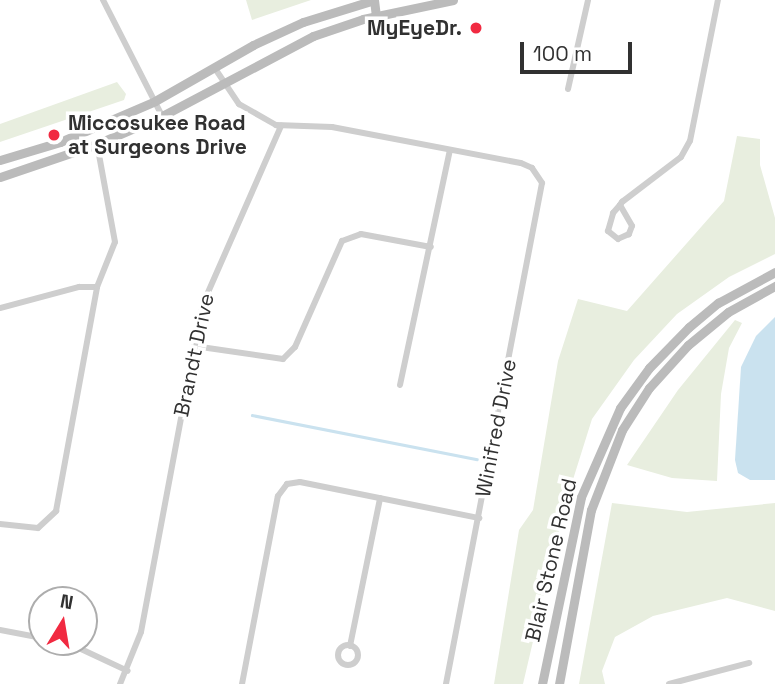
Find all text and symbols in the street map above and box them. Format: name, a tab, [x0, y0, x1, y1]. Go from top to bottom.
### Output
place label: MyEyeDr.	[367, 15, 462, 41]
marker: MyEyeDr.	[468, 20, 484, 36]
scale bar	[523, 28, 635, 72]
text: 100 m	[533, 40, 592, 67]
place label: Miccosukee Road at Surgeons Drive	[68, 110, 247, 160]
marker: Miccosukee Road at Surgeons Drive	[46, 127, 62, 143]
street label: Brandt Drive	[169, 291, 219, 419]
street label: Winifred Drive	[470, 357, 522, 499]
street label: Blair Stone Road	[520, 476, 582, 644]
north arrow	[28, 586, 98, 656]
text: N	[58, 588, 75, 615]

